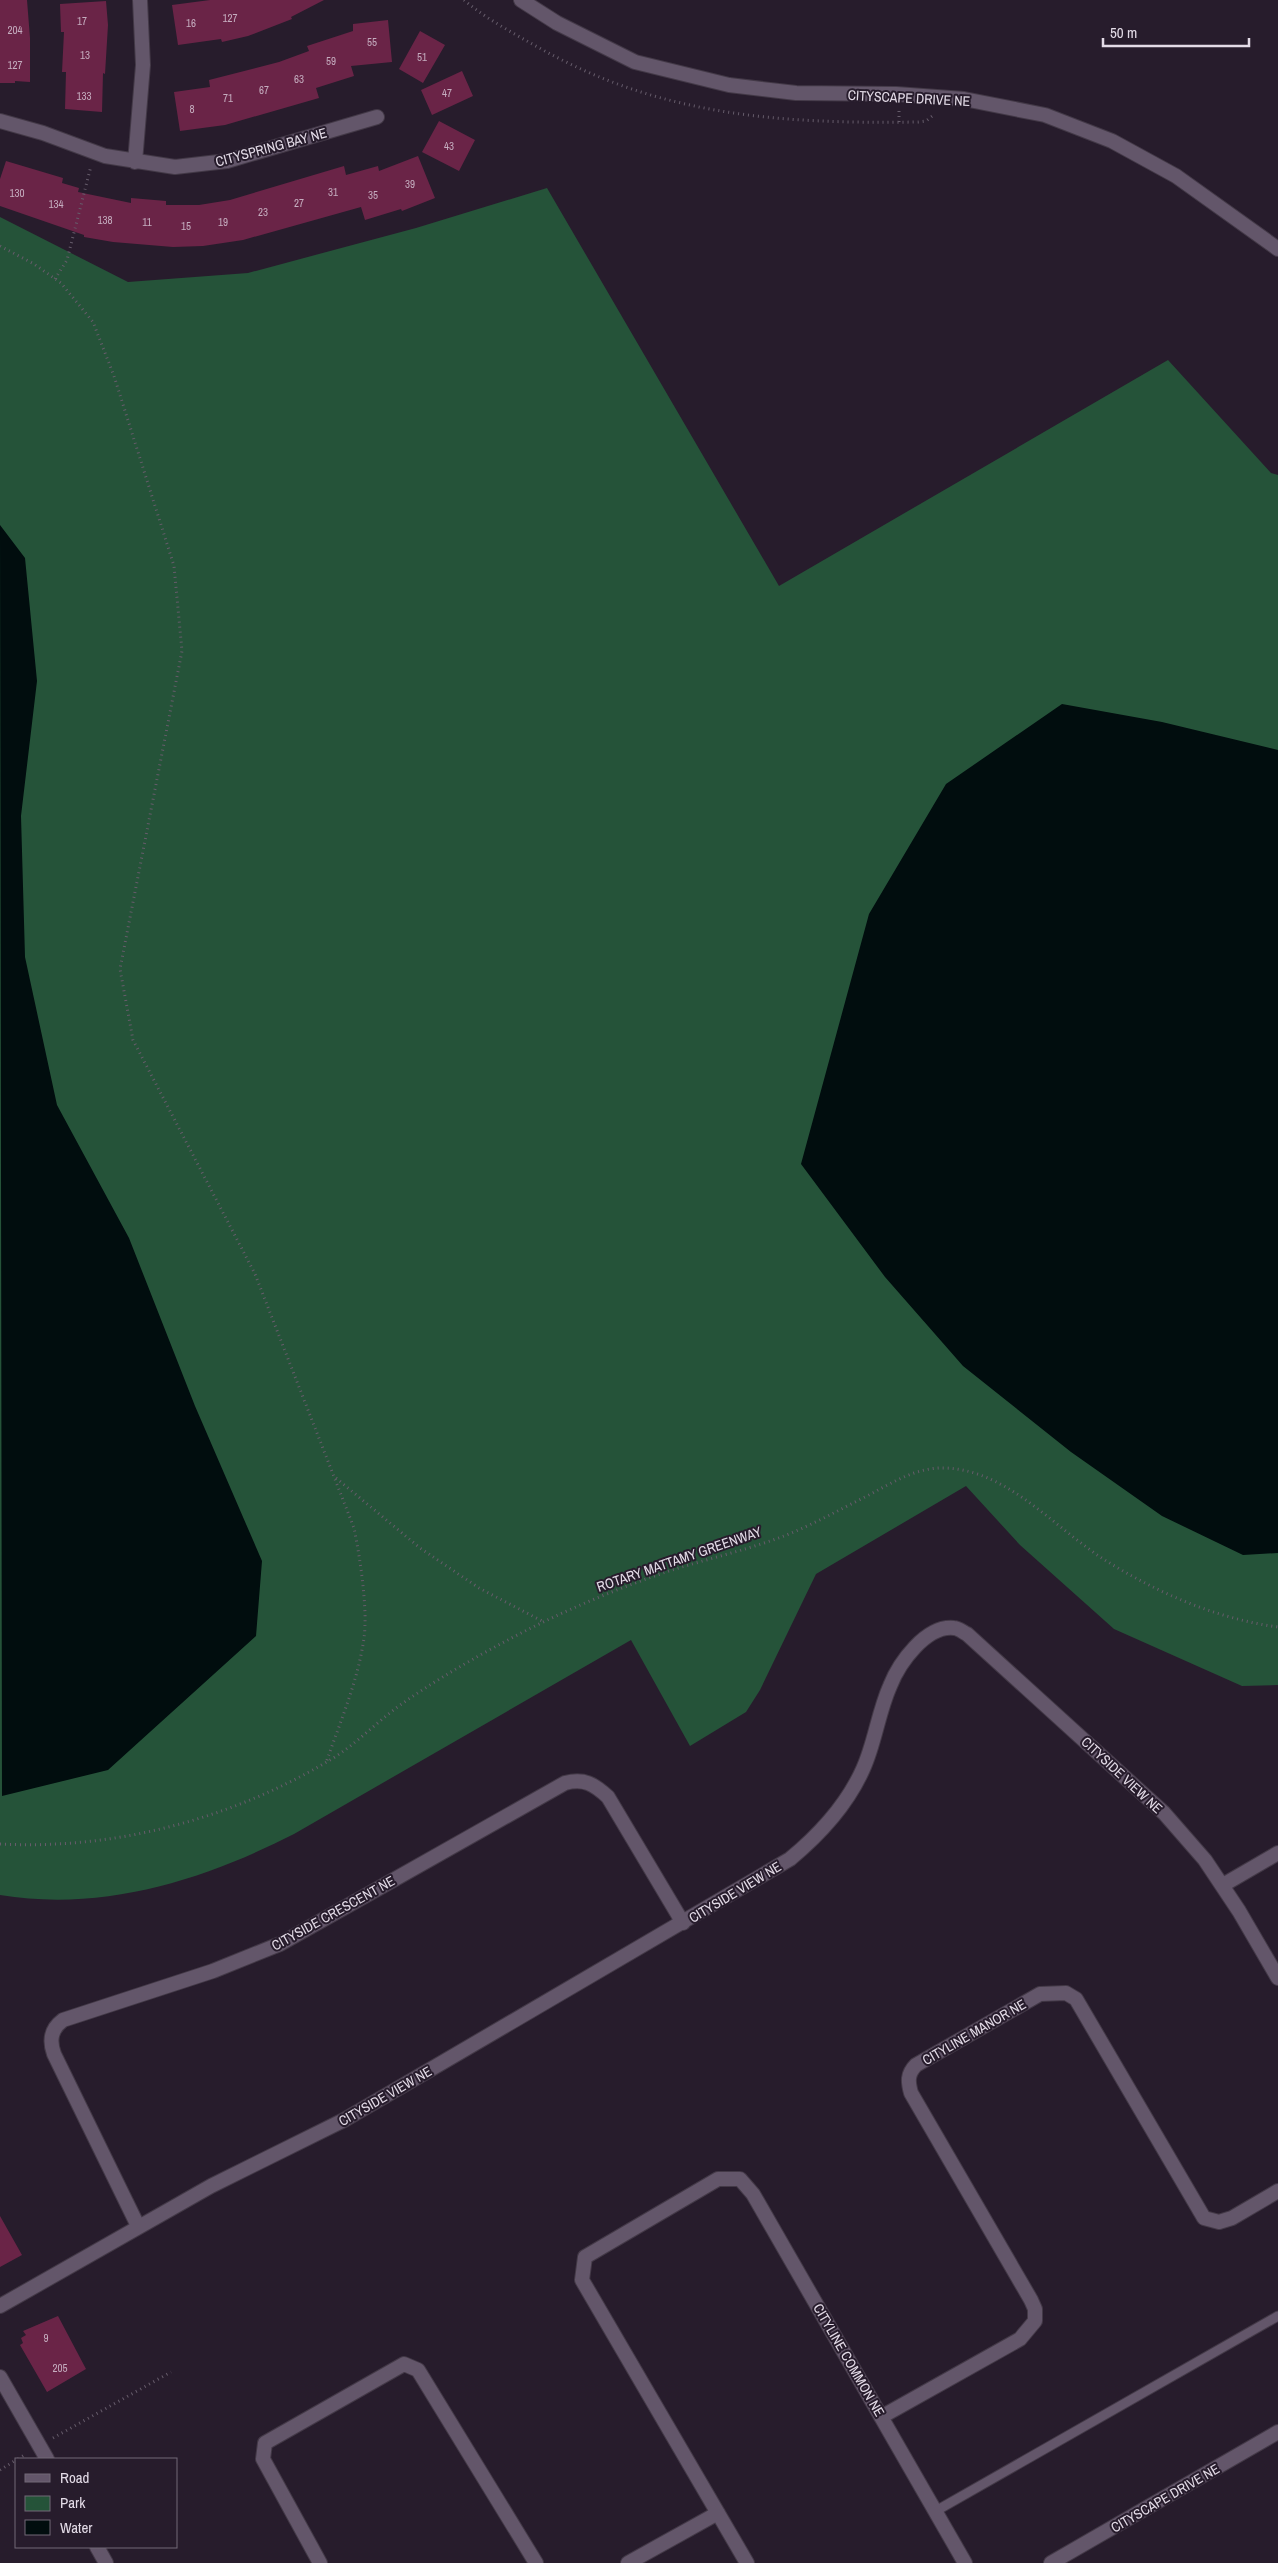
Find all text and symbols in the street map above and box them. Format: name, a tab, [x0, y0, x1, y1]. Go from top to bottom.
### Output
house number: 127	[222, 11, 238, 25]
house number: 17	[77, 14, 87, 28]
scale bar	[1103, 15, 1249, 47]
house number: 16	[186, 16, 196, 30]
text: 50 m	[1110, 22, 1137, 43]
house number: 204	[7, 23, 23, 37]
house number: 55	[367, 35, 377, 49]
house number: 13	[80, 48, 90, 62]
house number: 51	[417, 50, 427, 64]
house number: 59	[326, 54, 336, 68]
house number: 127	[7, 58, 23, 72]
house number: 63	[294, 72, 304, 86]
house number: 67	[259, 83, 269, 97]
house number: 47	[442, 86, 452, 100]
street label: CITYSCAPE DRIVE NE	[847, 86, 971, 110]
house number: 133	[76, 89, 92, 103]
house number: 71	[223, 91, 233, 105]
house number: 8	[189, 102, 195, 116]
street label: CITYSPRING BAY NE	[213, 123, 329, 171]
house number: 43	[444, 139, 454, 153]
house number: 39	[405, 177, 415, 191]
house number: 31	[328, 185, 338, 199]
house number: 130	[9, 186, 25, 200]
house number: 35	[368, 188, 378, 202]
house number: 27	[294, 196, 304, 210]
house number: 134	[48, 197, 64, 211]
house number: 23	[258, 205, 268, 219]
house number: 138	[97, 213, 113, 227]
house number: 11	[142, 215, 152, 229]
house number: 19	[218, 215, 228, 229]
house number: 15	[181, 219, 191, 233]
street label: ROTARY MATTAMY GREENWAY	[594, 1522, 764, 1596]
street label: CITYSIDE VIEW NE	[1078, 1733, 1166, 1817]
street label: CITYSIDE VIEW NE	[686, 1857, 784, 1927]
street label: CITYSIDE CRESCENT NE	[268, 1872, 398, 1954]
street label: CITYLINE MANOR NE	[919, 1995, 1029, 2069]
street label: CITYSIDE VIEW NE	[335, 2062, 435, 2130]
street label: CITYLINE COMMON NE	[809, 2300, 889, 2420]
house number: 9	[43, 2331, 49, 2345]
house number: 205	[52, 2361, 68, 2375]
legend	[15, 2458, 178, 2548]
street label: CITYSCAPE DRIVE NE	[1107, 2460, 1223, 2536]
text: Road	[60, 2467, 89, 2488]
text: Park	[60, 2492, 86, 2513]
text: Water	[60, 2517, 92, 2538]

